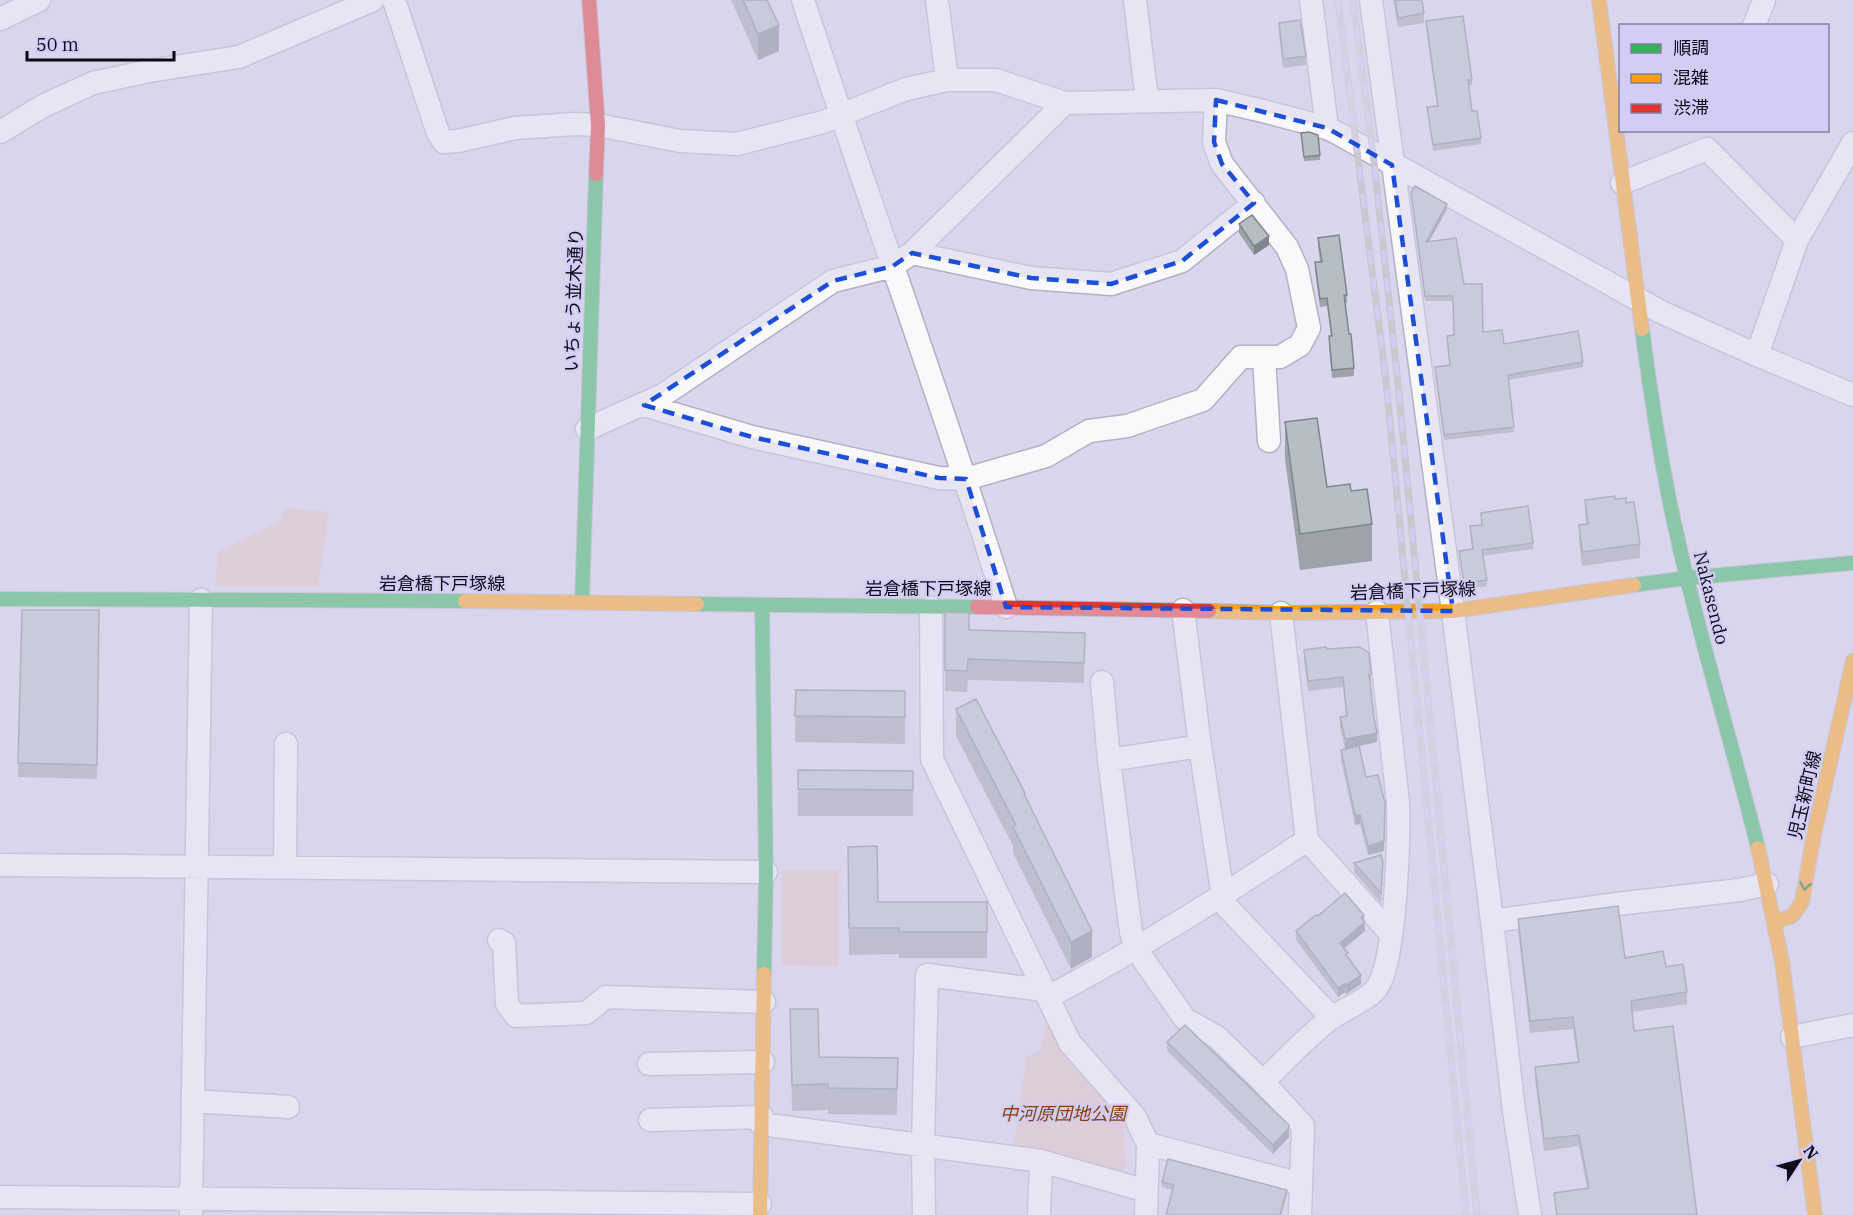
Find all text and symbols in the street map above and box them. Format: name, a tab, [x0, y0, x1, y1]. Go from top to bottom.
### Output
scale bar	[27, 24, 174, 62]
legend	[1619, 24, 1829, 132]
text: 50 m	[36, 33, 79, 56]
text: 順調	[1673, 36, 1709, 59]
text: 混雑	[1673, 66, 1709, 89]
text: 渋滞	[1673, 96, 1709, 119]
street label: いちょう並木通り	[559, 228, 588, 372]
street label: Nakasendo	[1689, 549, 1734, 647]
street label: 岩倉橋下戸塚線	[379, 572, 505, 595]
street label: 岩倉橋下戸塚線	[865, 577, 991, 600]
street label: 岩倉橋下戸塚線	[1350, 577, 1476, 604]
street label: 児玉新町線	[1783, 748, 1826, 841]
one-way arrow	[1799, 881, 1812, 891]
park label: 中河原団地公園	[1000, 1102, 1129, 1125]
north arrow	[1769, 1131, 1829, 1191]
text: N	[1799, 1141, 1823, 1163]

